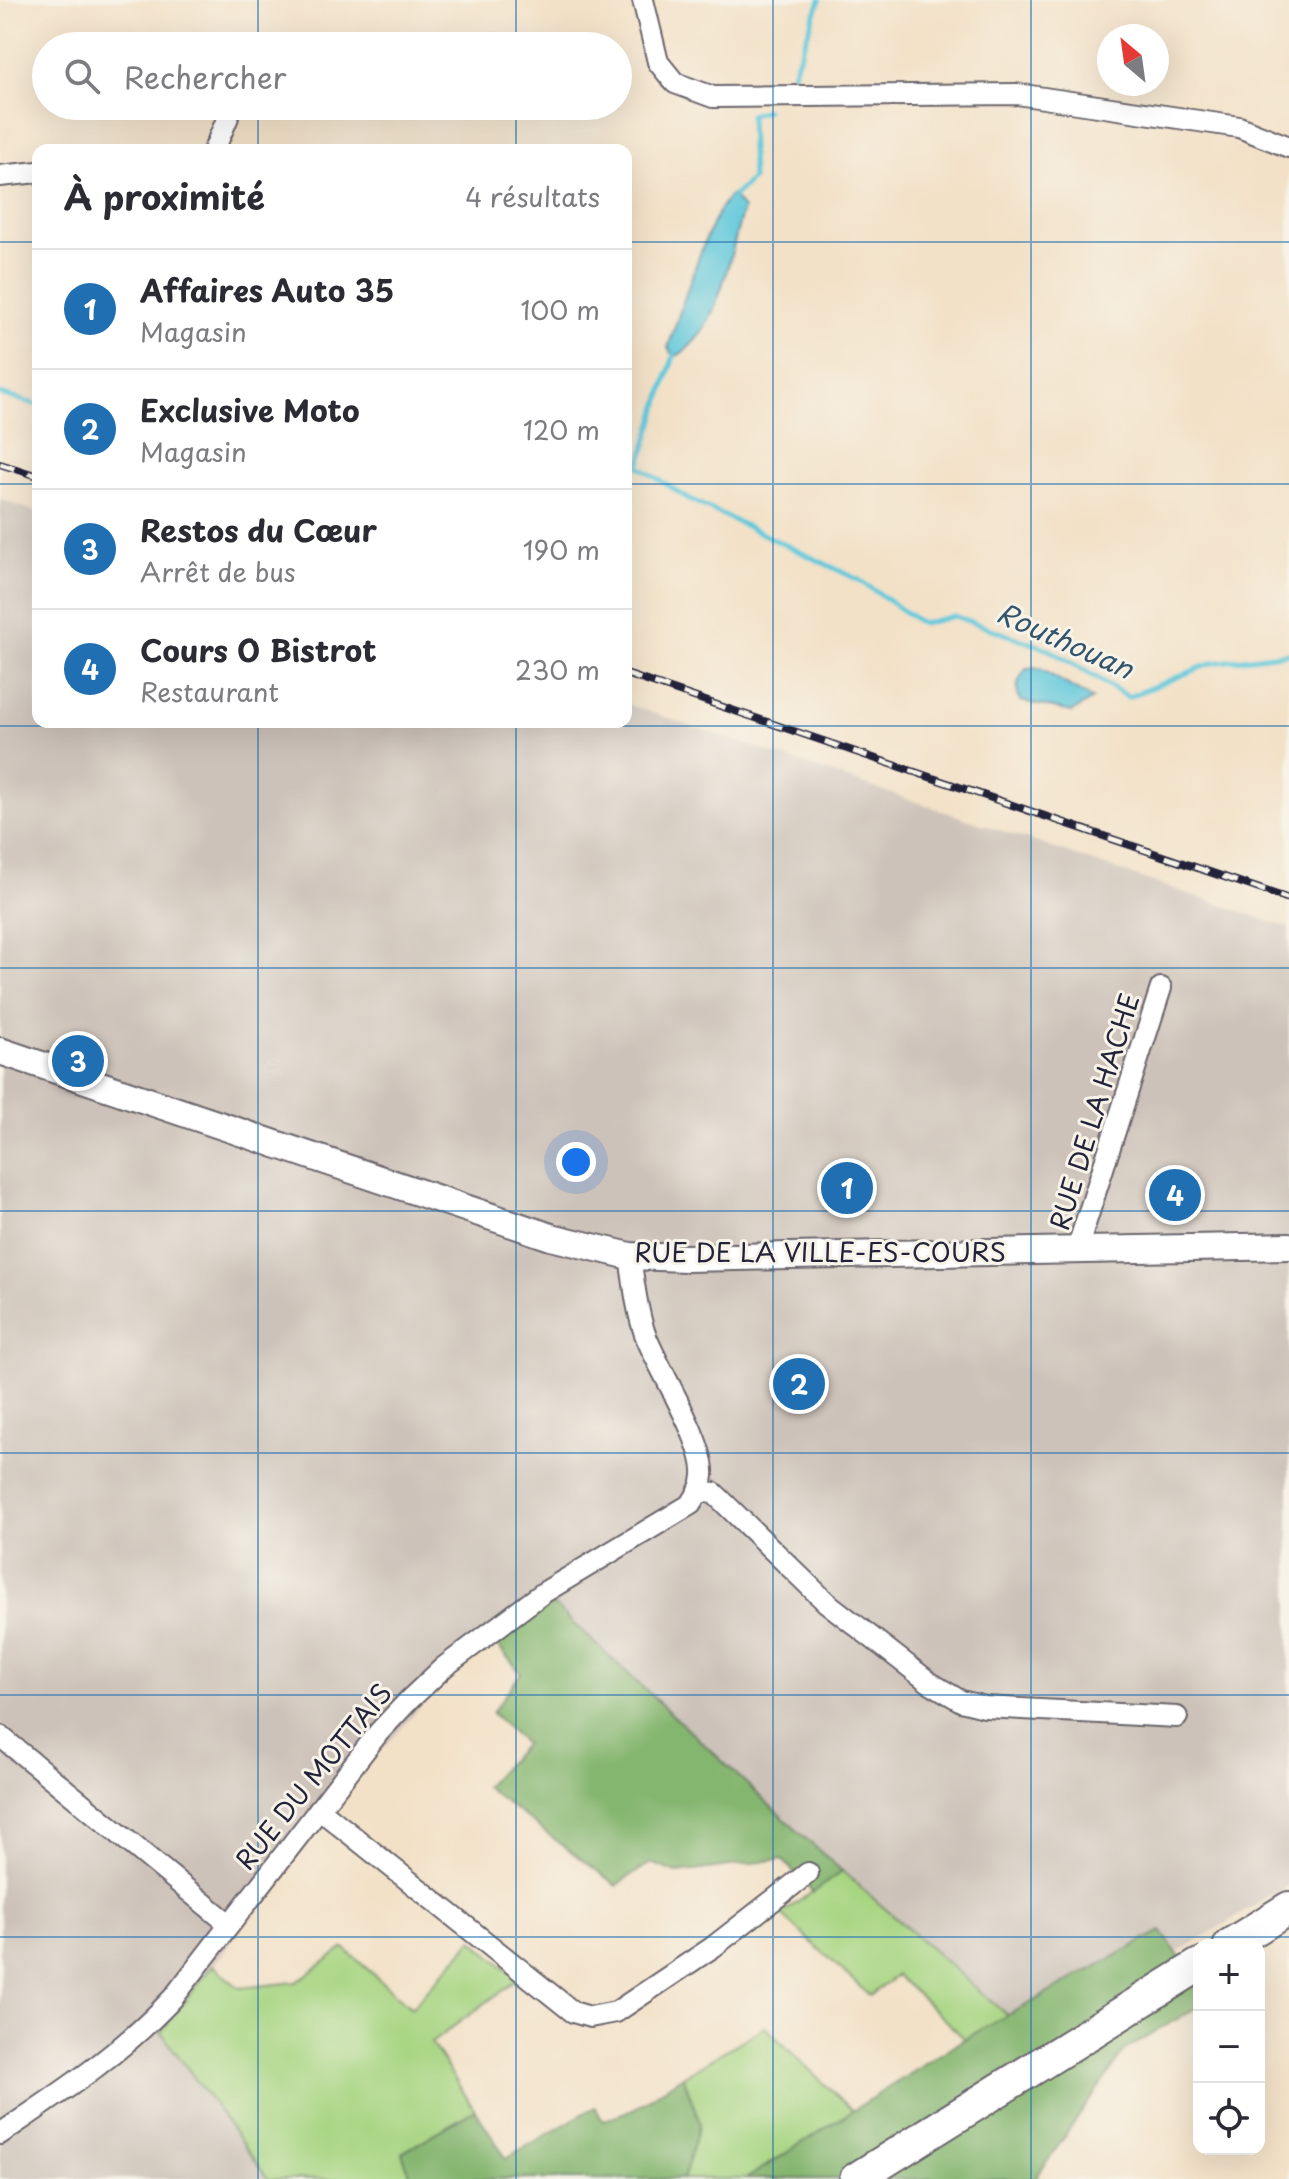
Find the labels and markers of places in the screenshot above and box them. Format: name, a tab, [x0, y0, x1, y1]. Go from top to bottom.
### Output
pin: 3	[52, 1031, 104, 1091]
pin: 1	[821, 1158, 873, 1218]
pin: 4	[1149, 1165, 1201, 1225]
pin: 2	[773, 1354, 825, 1414]

